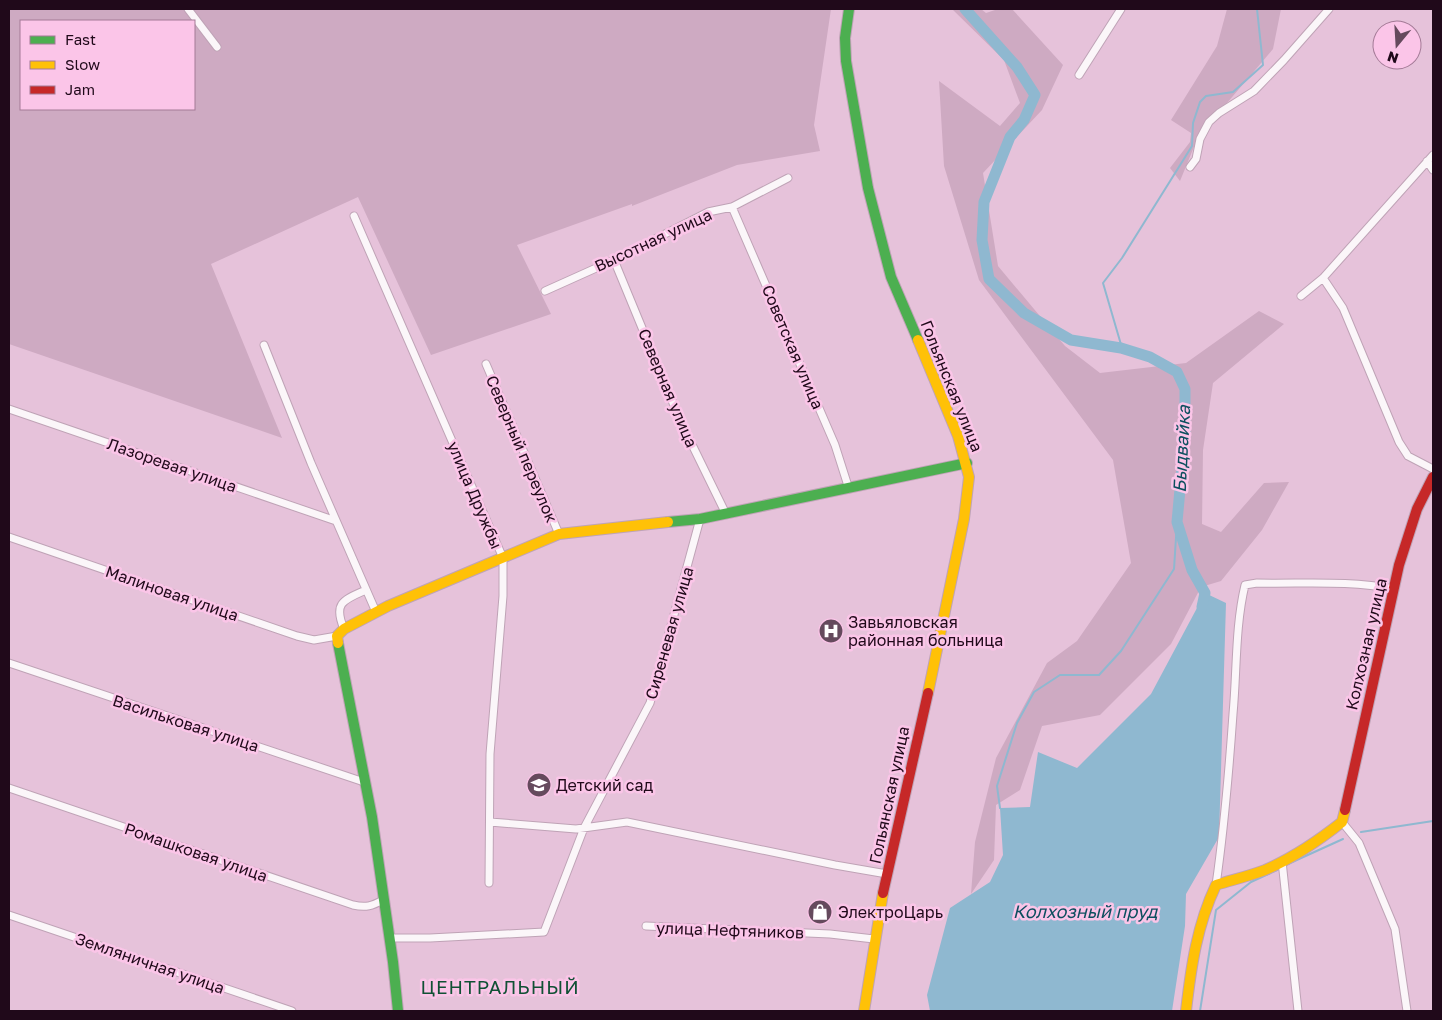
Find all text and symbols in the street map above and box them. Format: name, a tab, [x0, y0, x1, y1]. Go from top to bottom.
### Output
legend	[20, 20, 195, 110]
north arrow	[1372, 20, 1422, 70]
text: Fast	[65, 30, 96, 48]
text: N	[1385, 48, 1401, 68]
text: Slow	[65, 55, 100, 73]
text: Jam	[65, 80, 95, 98]
street label: Высотная улица	[591, 204, 715, 276]
street label: Советская улица	[758, 282, 828, 412]
street label: Гольянская улица	[916, 317, 988, 455]
street label: Северная улица	[634, 326, 702, 450]
street label: Северный переулок	[482, 372, 562, 526]
water label: Быдвайка	[1168, 404, 1194, 493]
street label: Лазоревая улица	[105, 433, 239, 497]
street label: улица Дружбы	[443, 438, 507, 552]
street label: Малиновая улица	[103, 561, 241, 625]
street label: Сиреневая улица	[641, 564, 697, 702]
street label: Колхозная улица	[1341, 576, 1391, 712]
place label: Завьяловская районная больница	[848, 612, 1003, 650]
hospital icon: Завьяловская районная больница	[818, 618, 844, 644]
street label: Васильковая улица	[110, 690, 262, 756]
street label: Гольянская улица	[865, 724, 913, 866]
school or university icon: Детский сад	[526, 772, 552, 798]
place label: Детский сад	[556, 775, 654, 795]
street label: Ромашковая улица	[122, 818, 270, 886]
shop icon: ЭлектроЦарь	[807, 899, 833, 925]
water label: Колхозный пруд	[1013, 900, 1158, 922]
place label: ЭлектроЦарь	[838, 902, 943, 922]
street label: улица Нефтяников	[656, 917, 804, 943]
street label: Земляничная улица	[73, 928, 227, 998]
district label: ЦЕНТРАЛЬНЫЙ	[420, 975, 580, 998]

